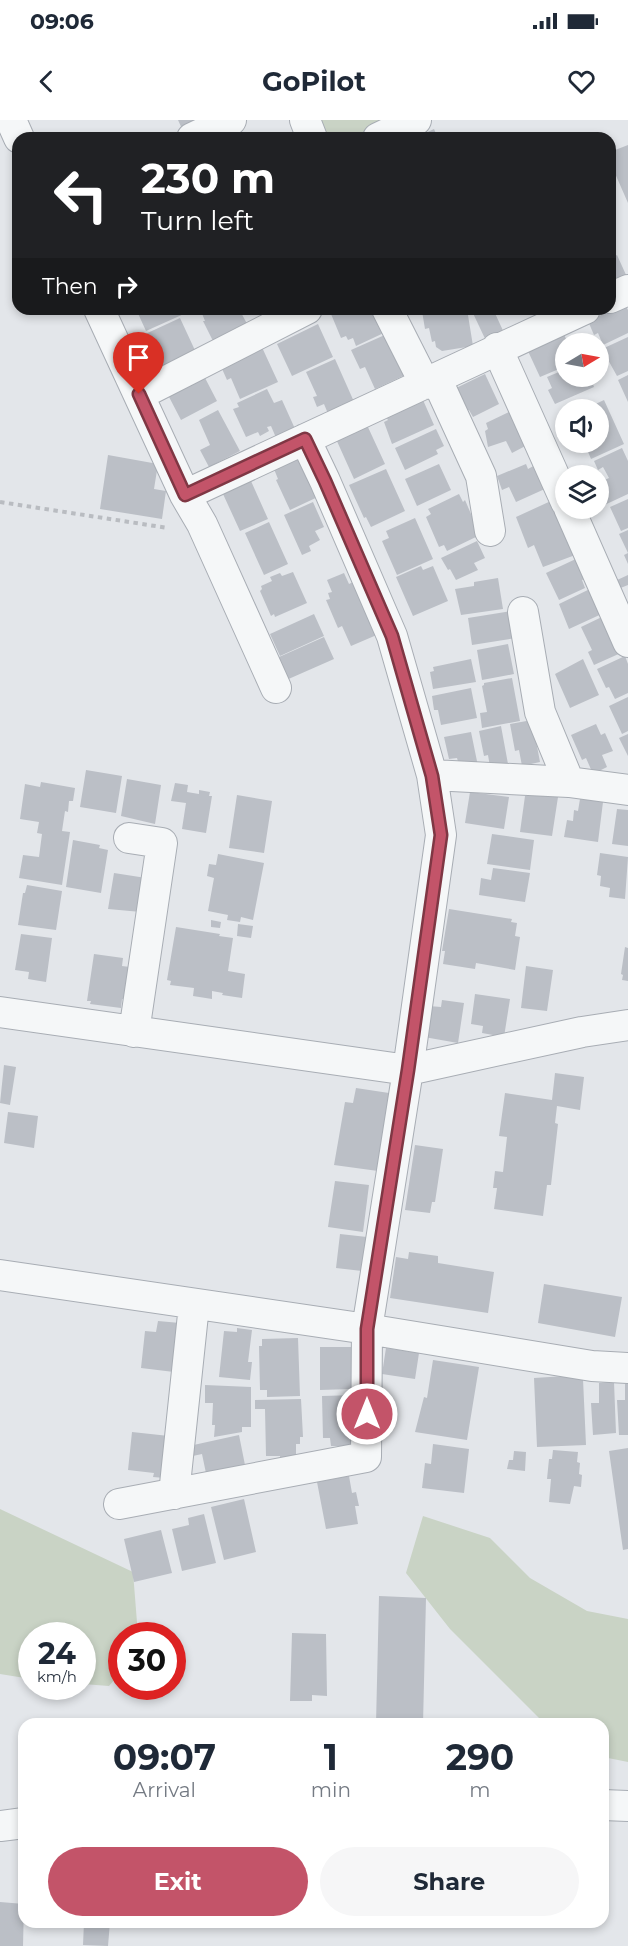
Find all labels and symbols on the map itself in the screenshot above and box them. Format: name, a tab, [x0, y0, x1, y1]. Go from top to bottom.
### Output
pin	[113, 332, 164, 394]
north arrow	[555, 333, 609, 387]
position arrow	[335, 1382, 399, 1446]
speed limit sign: 30	[108, 1622, 186, 1700]

